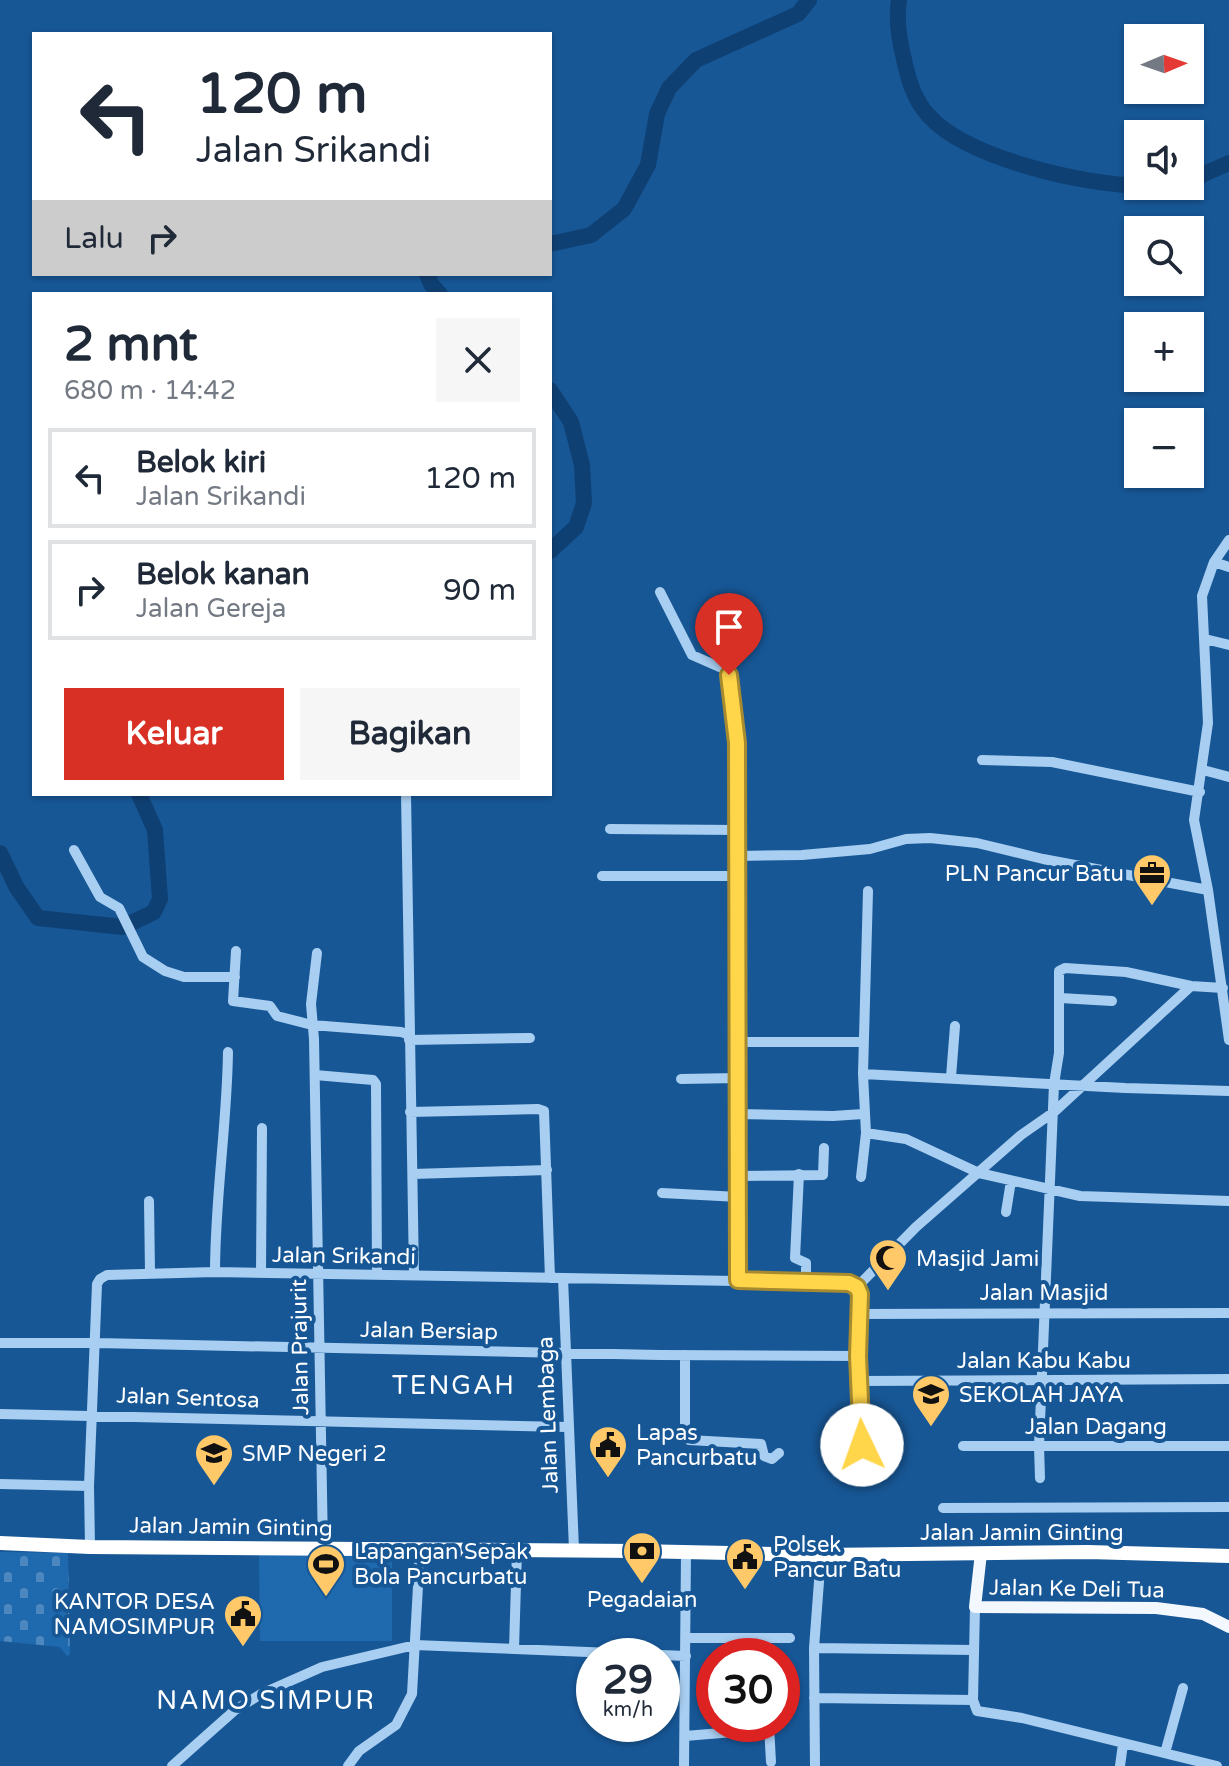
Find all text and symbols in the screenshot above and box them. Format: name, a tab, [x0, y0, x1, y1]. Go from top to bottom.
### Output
north arrow	[1124, 24, 1204, 104]
map controls	[1124, 24, 1204, 488]
text: 120 m	[196, 61, 367, 128]
icon: left	[64, 64, 168, 168]
button: sound	[1124, 120, 1204, 200]
text: Jalan Srikandi	[196, 129, 431, 172]
icon: right	[140, 216, 184, 260]
button: search	[1124, 216, 1204, 296]
text: Lalu	[64, 220, 124, 257]
button: +	[1124, 312, 1204, 392]
text: 2 mnt	[64, 316, 198, 374]
button: close	[436, 318, 520, 402]
text: 680 m · 14:42	[64, 375, 236, 406]
button: −	[1124, 408, 1204, 488]
text: Belok kiri	[136, 444, 266, 481]
icon: left	[68, 456, 112, 500]
text: 120 m	[424, 460, 516, 497]
text: Jalan Srikandi	[136, 481, 306, 512]
text: Belok kanan	[136, 556, 310, 593]
icon: right	[68, 568, 112, 612]
text: 90 m	[443, 572, 516, 609]
text: Jalan Gereja	[136, 593, 286, 624]
pin	[695, 593, 763, 675]
icon: arrive	[707, 605, 751, 649]
button: Keluar	[64, 688, 284, 780]
button: Bagikan	[300, 688, 520, 780]
office icon: PLN Pancur Batu	[1131, 852, 1173, 907]
place label: PLN Pancur Batu	[945, 861, 1124, 887]
mosque icon: Masjid Jami	[867, 1237, 909, 1292]
street label: Jalan Srikandi	[272, 1242, 416, 1270]
place label: Masjid Jami	[916, 1246, 1039, 1272]
street label: Jalan Prajurit	[286, 1279, 314, 1415]
street label: Jalan Masjid	[980, 1280, 1108, 1306]
street label: Jalan Bersiap	[360, 1317, 498, 1345]
street label: Jalan Lembaga	[532, 1336, 564, 1494]
street label: Jalan Kabu Kabu	[957, 1348, 1131, 1374]
district label: TENGAH	[392, 1370, 516, 1401]
school or university icon: SEKOLAH JAYA	[910, 1373, 952, 1428]
place label: SEKOLAH JAYA	[959, 1382, 1124, 1408]
street label: Jalan Sentosa	[116, 1383, 260, 1413]
position arrow	[820, 1403, 904, 1487]
street label: Jalan Dagang	[1025, 1414, 1167, 1440]
place label: Lapas Pancurbatu	[636, 1420, 757, 1471]
public building icon: Lapas Pancurbatu	[587, 1424, 629, 1479]
school or university icon: SMP Negeri 2	[193, 1432, 235, 1487]
place label: SMP Negeri 2	[242, 1441, 387, 1467]
street label: Jalan Jamin Ginting	[129, 1512, 333, 1542]
street label: Jalan Jamin Ginting	[920, 1520, 1124, 1546]
bank icon: Pegadaian	[621, 1530, 663, 1585]
place label: Polsek Pancur Batu	[773, 1532, 901, 1583]
public building icon: Polsek Pancur Batu	[724, 1536, 766, 1591]
place label: Lapangan Sepak Bola Pancurbatu	[354, 1539, 528, 1590]
sports icon: Lapangan Sepak Bola Pancurbatu	[305, 1543, 347, 1598]
street label: Jalan Ke Deli Tua	[989, 1574, 1165, 1604]
place label: Pegadaian	[587, 1587, 697, 1613]
place label: KANTOR DESA NAMOSIMPUR	[54, 1589, 215, 1640]
public building icon: KANTOR DESA NAMOSIMPUR	[222, 1593, 264, 1648]
speed limit sign: 30	[696, 1638, 800, 1742]
text: 29	[603, 1656, 653, 1704]
district label: NAMO SIMPUR	[156, 1685, 376, 1716]
text: km/h	[603, 1698, 653, 1722]

